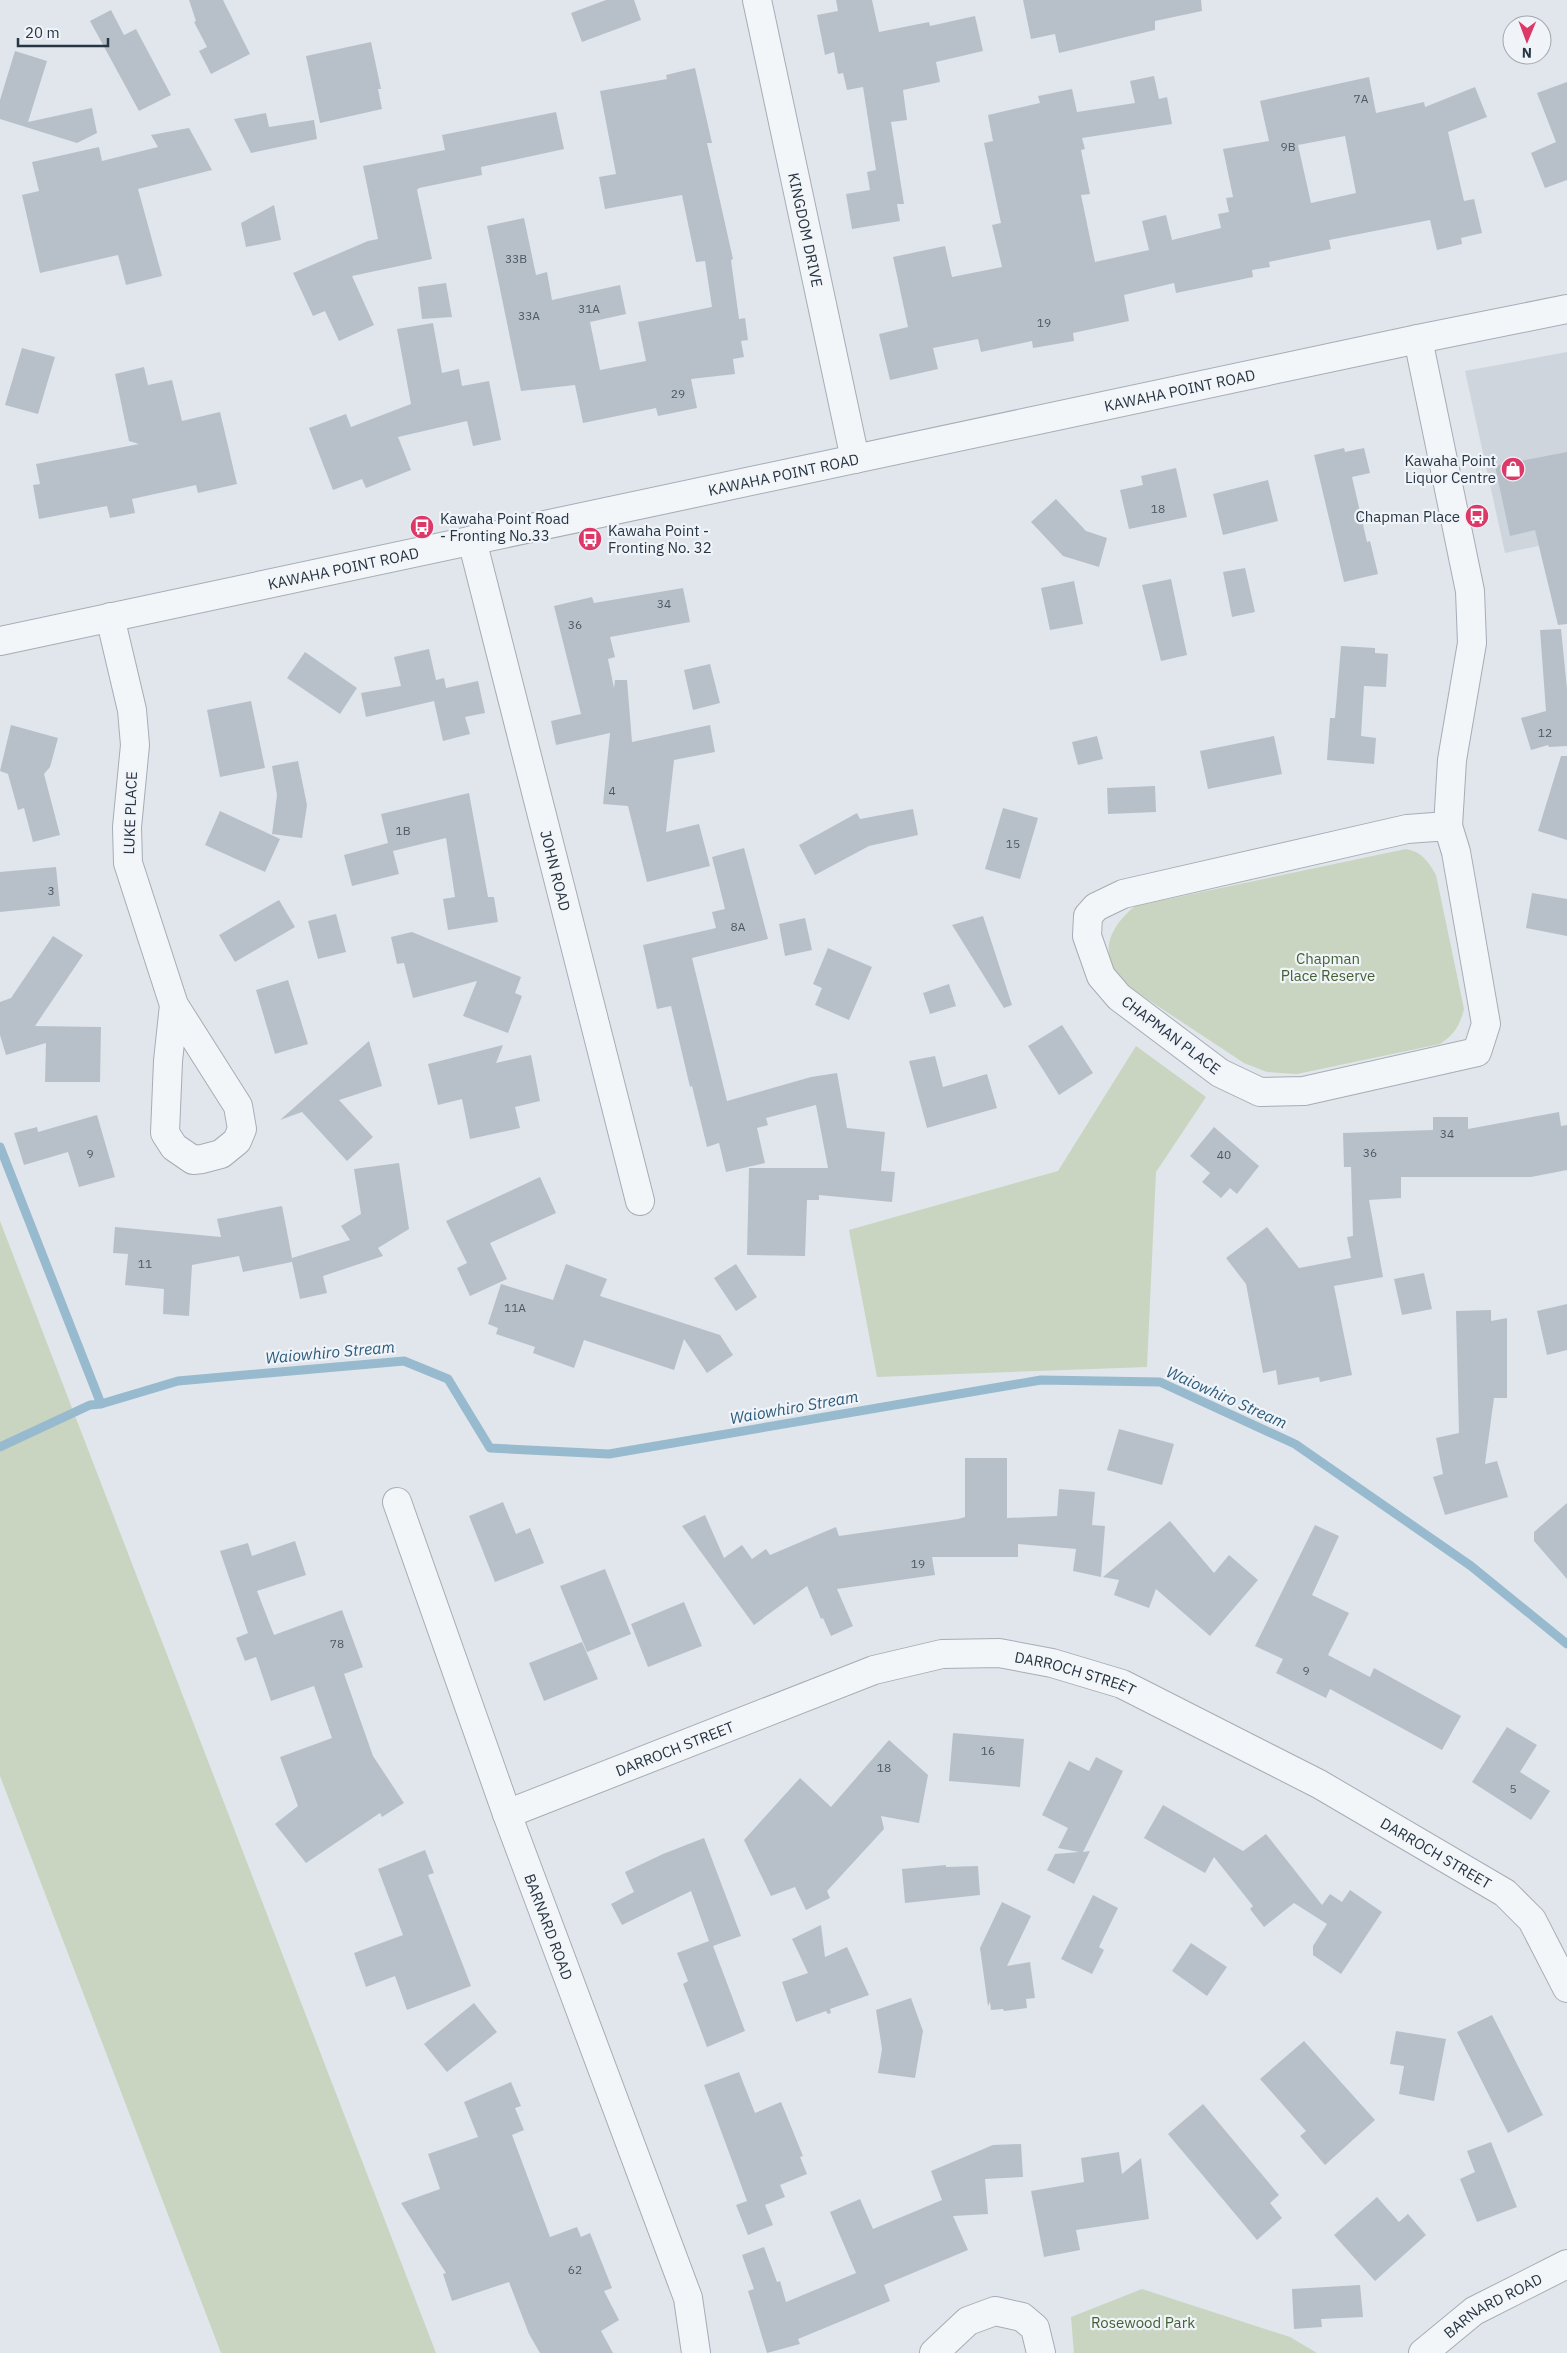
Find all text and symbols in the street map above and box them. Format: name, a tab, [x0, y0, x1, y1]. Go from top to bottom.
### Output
scale bar	[18, 15, 108, 47]
north arrow	[1502, 15, 1552, 65]
text: 20 m	[25, 23, 60, 42]
text: N	[1522, 44, 1532, 62]
house number: 7A	[1354, 91, 1369, 106]
house number: 9B	[1280, 139, 1296, 154]
street label: KINGDOM DRIVE	[785, 171, 828, 289]
house number: 33B	[505, 251, 527, 266]
house number: 31A	[578, 301, 600, 316]
house number: 33A	[518, 308, 540, 323]
house number: 19	[1037, 315, 1051, 330]
street label: KAWAHA POINT ROAD	[1102, 364, 1257, 415]
house number: 29	[671, 386, 685, 401]
street label: KAWAHA POINT ROAD	[706, 449, 861, 499]
place label: Kawaha Point Liquor Centre	[1405, 451, 1496, 487]
shop icon: Kawaha Point Liquor Centre	[1500, 456, 1526, 482]
house number: 18	[1151, 501, 1165, 516]
bus stop icon: Chapman Place	[1464, 503, 1490, 529]
place label: Chapman Place	[1355, 507, 1460, 526]
place label: Kawaha Point Road - Fronting No.33	[440, 509, 569, 545]
bus stop icon: Kawaha Point Road - Fronting No.33	[409, 514, 435, 540]
place label: Kawaha Point - Fronting No. 32	[608, 521, 712, 557]
bus stop icon: Kawaha Point - Fronting No. 32	[577, 526, 603, 552]
street label: KAWAHA POINT ROAD	[266, 543, 421, 593]
house number: 34	[657, 596, 671, 611]
house number: 36	[568, 617, 582, 632]
house number: 12	[1538, 725, 1552, 740]
street label: LUKE PLACE	[119, 771, 141, 855]
house number: 4	[608, 783, 616, 798]
house number: 1B	[395, 823, 411, 838]
street label: JOHN ROAD	[537, 828, 575, 913]
house number: 15	[1006, 836, 1020, 851]
house number: 3	[47, 883, 55, 898]
house number: 8A	[731, 919, 746, 934]
park label: Chapman Place Reserve	[1281, 949, 1375, 985]
street label: CHAPMAN PLACE	[1118, 992, 1224, 1078]
house number: 34	[1440, 1126, 1454, 1141]
house number: 36	[1363, 1145, 1377, 1160]
house number: 9	[86, 1146, 94, 1161]
house number: 40	[1217, 1147, 1231, 1162]
house number: 11	[138, 1256, 152, 1271]
house number: 11A	[504, 1300, 526, 1315]
water label: Waiowhiro Stream	[264, 1336, 396, 1368]
water label: Waiowhiro Stream	[1163, 1361, 1291, 1433]
water label: Waiowhiro Stream	[728, 1386, 860, 1428]
house number: 19	[911, 1556, 925, 1571]
house number: 78	[330, 1636, 344, 1651]
street label: DARROCH STREET	[1013, 1647, 1140, 1699]
house number: 9	[1302, 1663, 1310, 1678]
street label: DARROCH STREET	[613, 1716, 737, 1780]
house number: 16	[981, 1743, 995, 1758]
house number: 18	[877, 1760, 891, 1775]
house number: 5	[1509, 1781, 1517, 1796]
street label: DARROCH STREET	[1377, 1813, 1496, 1893]
street label: BARNARD ROAD	[521, 1871, 578, 1982]
house number: 62	[568, 2262, 582, 2277]
street label: BARNARD ROAD	[1439, 2269, 1545, 2342]
park label: Rosewood Park	[1091, 2313, 1195, 2332]

